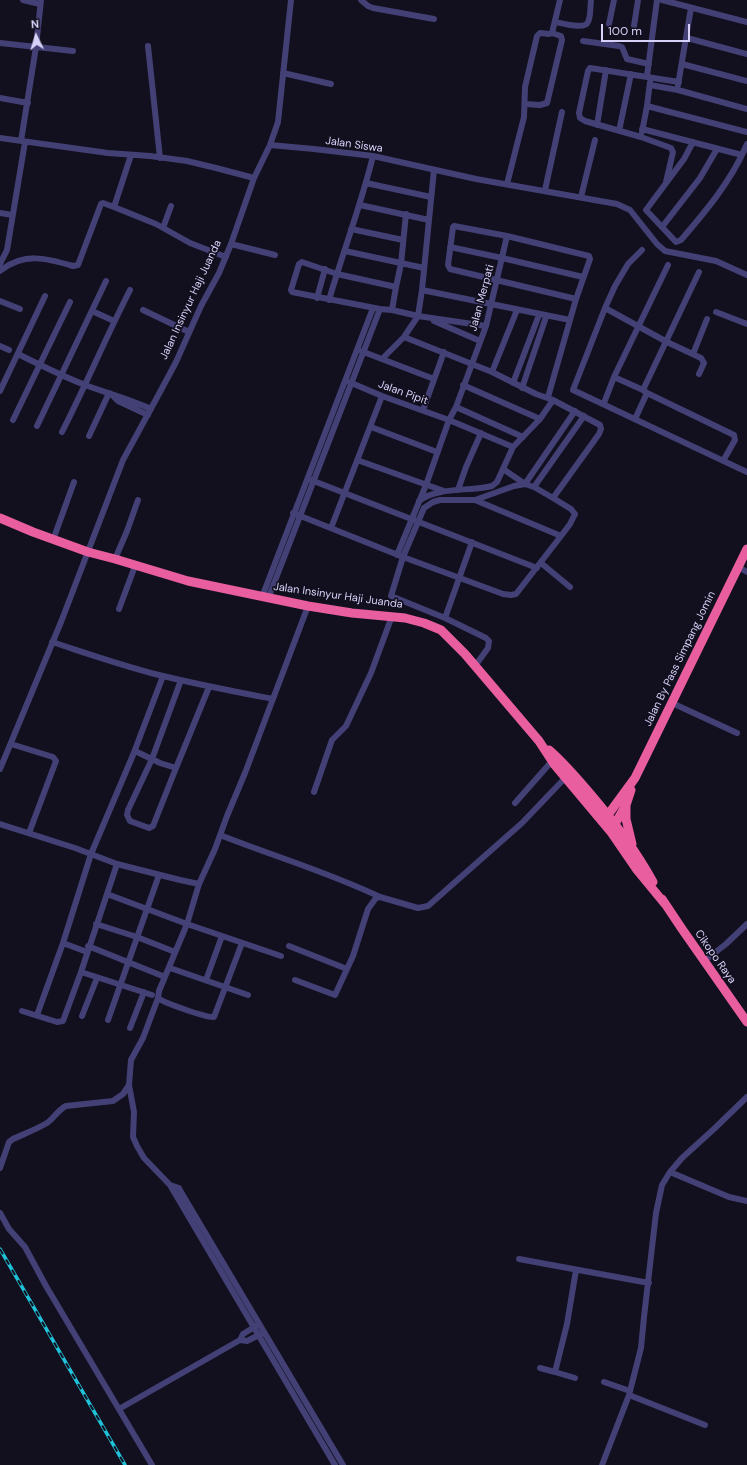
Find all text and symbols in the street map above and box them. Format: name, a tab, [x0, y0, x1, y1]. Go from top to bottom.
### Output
north arrow	[16, 16, 56, 56]
scale bar	[603, 16, 692, 42]
text: N	[30, 17, 40, 31]
text: 100 m	[608, 23, 642, 39]
street label: Jalan Siswa	[325, 134, 383, 156]
street label: Jalan Insinyur Haji Juanda	[157, 238, 225, 362]
street label: Jalan Merpati	[467, 263, 497, 333]
street label: Jalan Pipit	[376, 378, 430, 408]
street label: Jalan Insinyur Haji Juanda	[272, 580, 404, 612]
street label: Jalan By Pass Simpang Jomin	[641, 589, 719, 729]
street label: Cikopo Raya	[692, 928, 738, 986]

